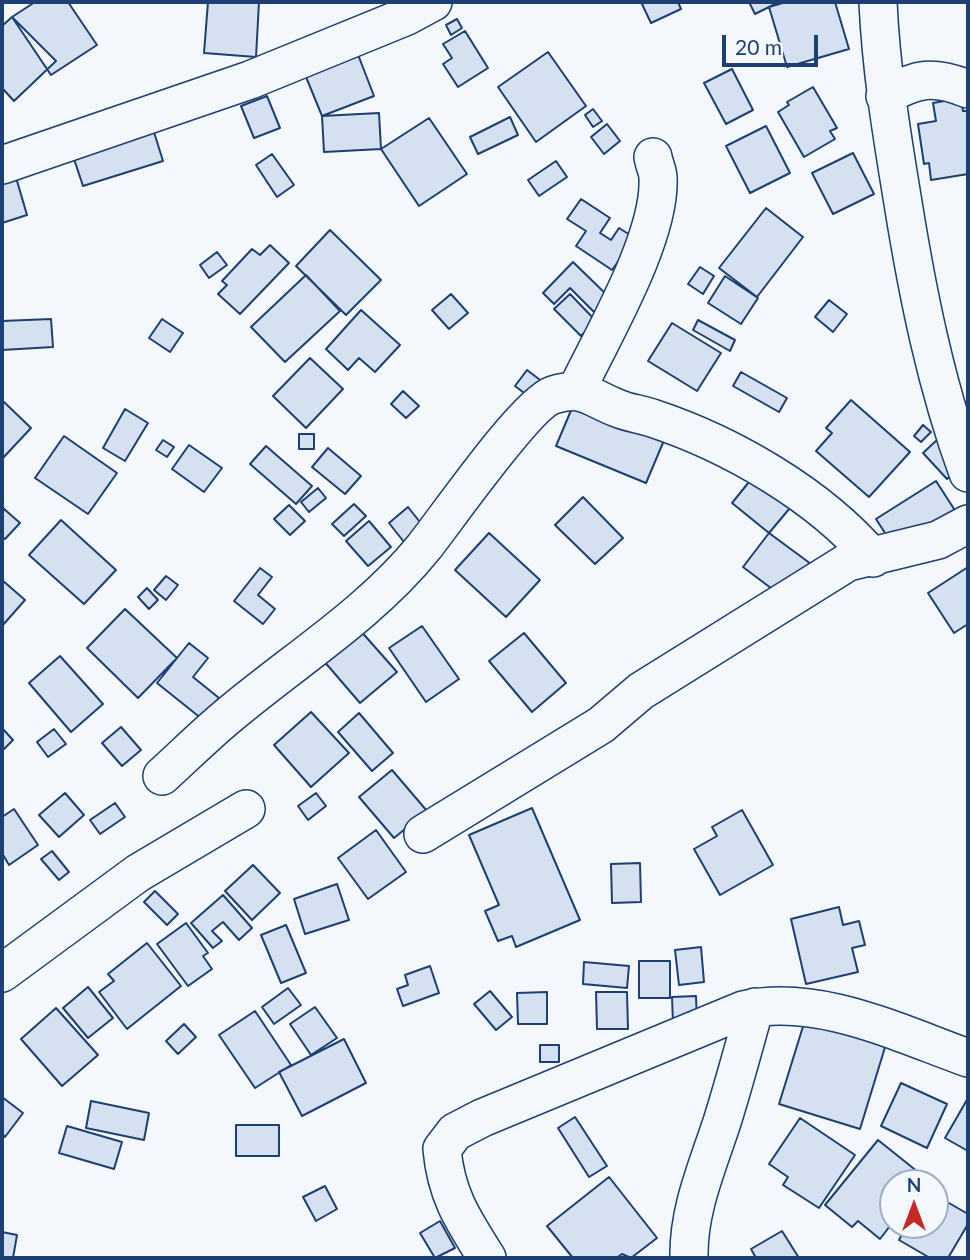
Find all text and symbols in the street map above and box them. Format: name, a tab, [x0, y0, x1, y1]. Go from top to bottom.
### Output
scale bar	[725, 21, 821, 65]
text: 20 m	[735, 34, 782, 59]
north arrow	[879, 1169, 949, 1239]
text: N	[907, 1173, 921, 1196]

